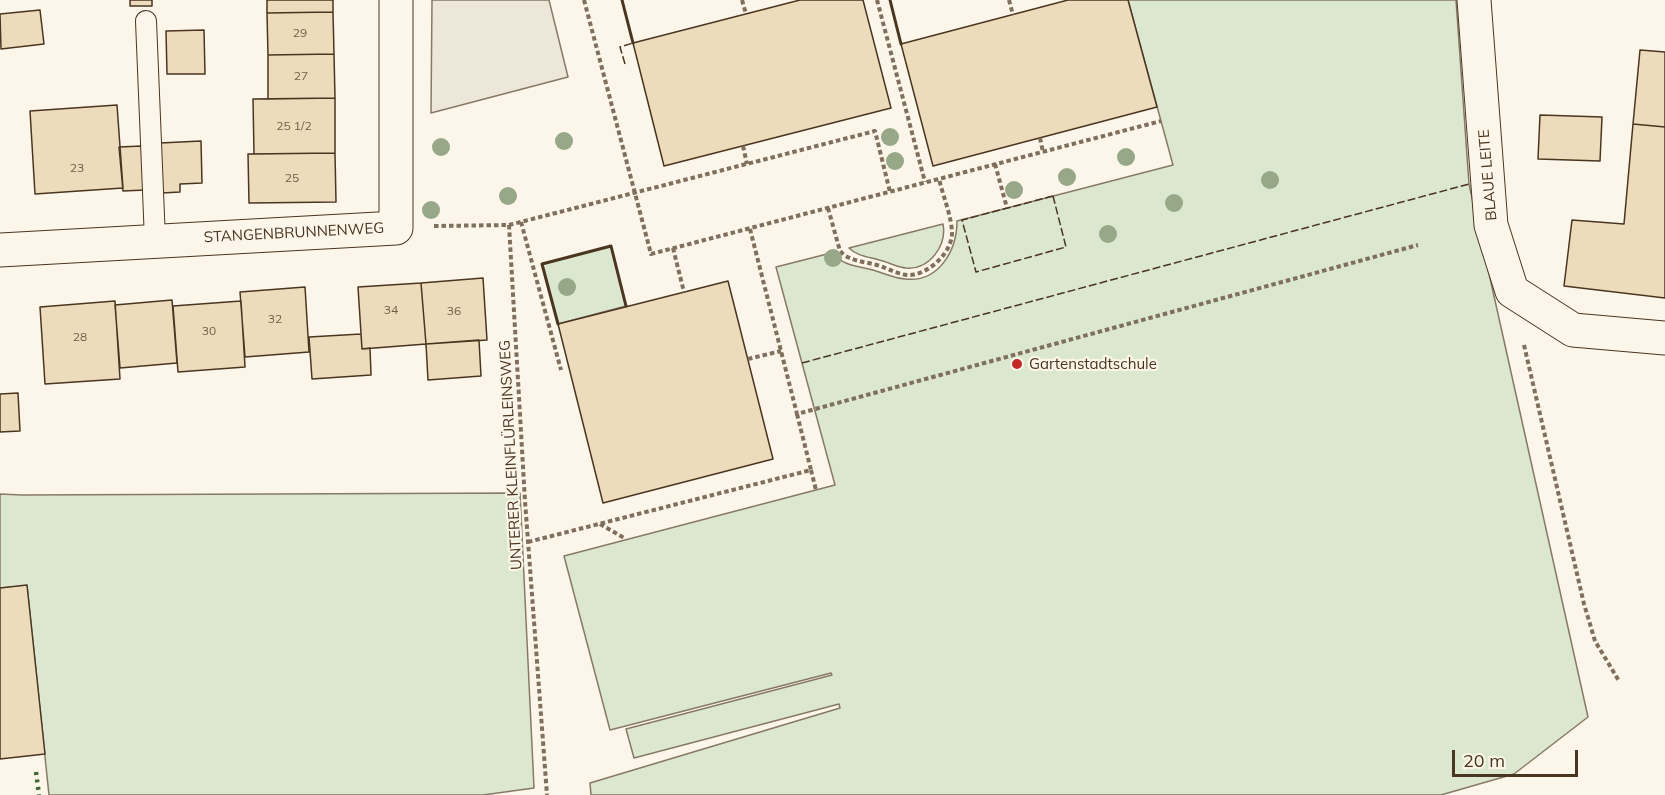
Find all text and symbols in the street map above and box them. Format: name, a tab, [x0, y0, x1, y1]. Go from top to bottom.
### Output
house number: 29	[293, 26, 307, 40]
house number: 27	[294, 69, 308, 83]
house number: 25 1/2	[276, 119, 312, 133]
street label: BLAUE LEITE	[1475, 129, 1501, 221]
house number: 23	[70, 161, 84, 175]
house number: 25	[285, 171, 299, 185]
street label: STANGENBRUNNENWEG	[203, 219, 385, 247]
house number: 34	[384, 303, 398, 317]
house number: 36	[447, 304, 461, 318]
house number: 32	[268, 312, 282, 326]
house number: 30	[202, 324, 216, 338]
house number: 28	[73, 330, 87, 344]
street label: UNTERER KLEINFLÜRLEINSWEG	[496, 340, 526, 570]
place label: Gartenstadtschule	[1029, 355, 1157, 373]
marker: Gartenstadtschule	[1010, 357, 1024, 371]
scale bar	[1455, 738, 1581, 776]
text: 20 m	[1463, 749, 1505, 772]

